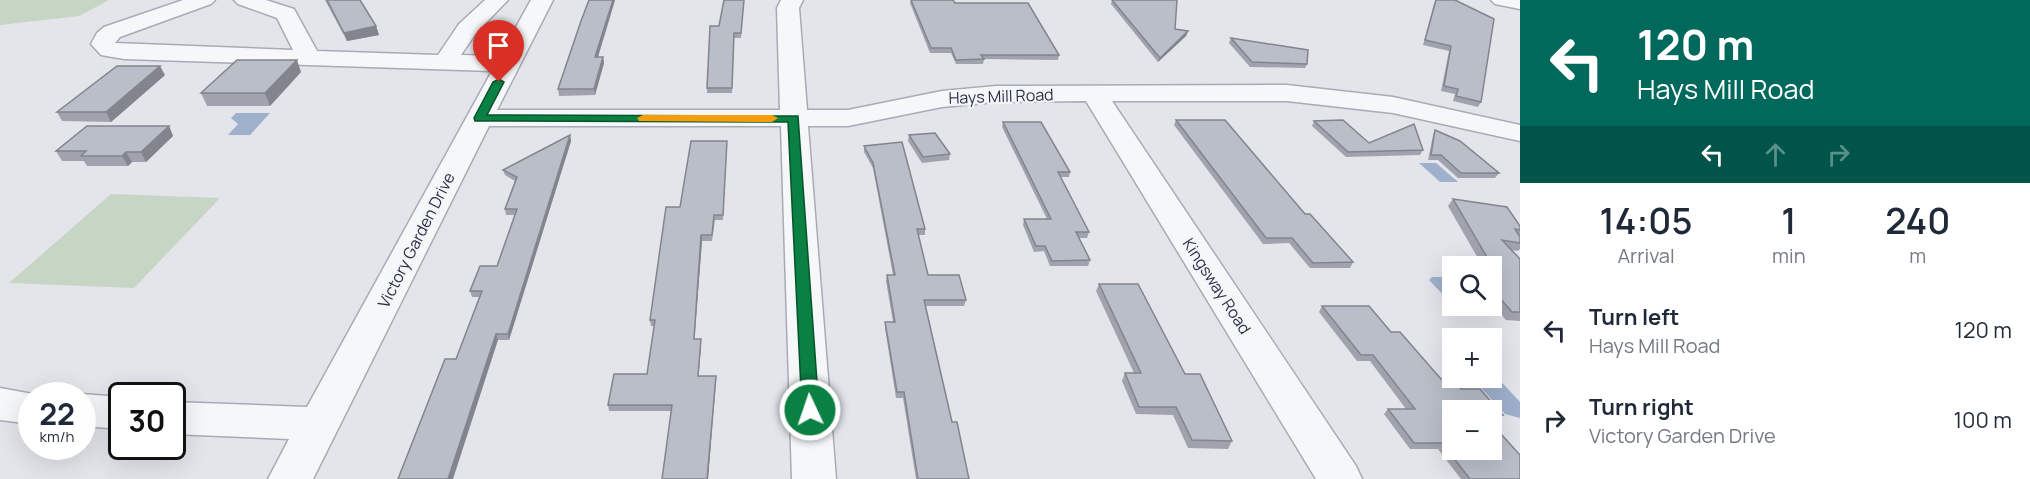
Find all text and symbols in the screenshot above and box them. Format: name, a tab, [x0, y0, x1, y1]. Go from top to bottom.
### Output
text: 120 m	[1637, 15, 1754, 73]
pin	[473, 20, 524, 82]
icon: left	[1538, 24, 1616, 102]
icon: arrive	[482, 29, 515, 62]
text: Hays Mill Road	[1637, 70, 1814, 107]
street label: Hays Mill Road	[948, 83, 1054, 109]
icon: left	[1696, 138, 1729, 171]
icon: ahead	[1759, 138, 1792, 171]
icon: right	[1822, 138, 1855, 171]
street label: Victory Garden Drive	[372, 169, 460, 311]
text: 14:05	[1600, 196, 1692, 245]
text: 1	[1781, 196, 1796, 245]
text: 240	[1885, 196, 1950, 245]
street label: Kingsway Road	[1178, 234, 1256, 338]
text: Arrival	[1617, 242, 1675, 269]
text: min	[1772, 242, 1806, 269]
text: m	[1909, 242, 1926, 269]
map controls	[1442, 256, 1502, 460]
button: search	[1442, 256, 1502, 316]
text: Turn left	[1589, 302, 1679, 332]
icon: left	[1538, 314, 1571, 347]
text: 120 m	[1954, 315, 2012, 345]
button: +	[1442, 328, 1502, 388]
text: Hays Mill Road	[1589, 332, 1720, 359]
position arrow	[778, 378, 842, 442]
speed limit sign: 30	[108, 382, 186, 460]
text: Turn right	[1589, 392, 1694, 422]
text: 22	[39, 393, 75, 434]
button: −	[1442, 400, 1502, 460]
icon: right	[1538, 404, 1571, 437]
text: 100 m	[1954, 405, 2012, 435]
text: Victory Garden Drive	[1589, 422, 1776, 449]
text: km/h	[40, 426, 74, 447]

